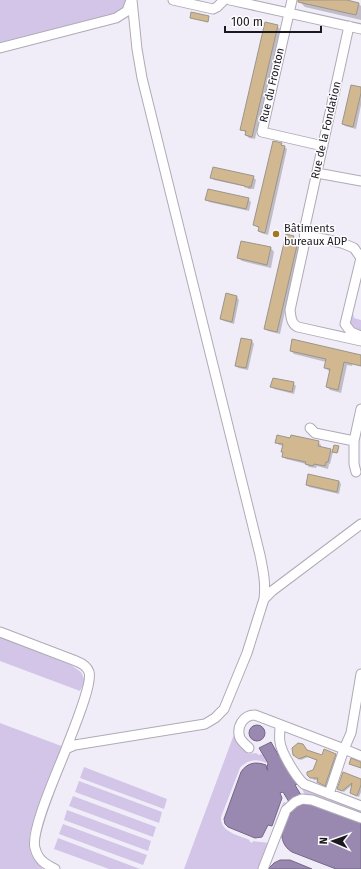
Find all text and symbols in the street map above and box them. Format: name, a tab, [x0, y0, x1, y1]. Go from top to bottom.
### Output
scale bar	[225, 8, 321, 34]
text: 100 m	[231, 15, 263, 29]
street label: Rue du Fronton	[257, 46, 287, 124]
street label: Rue de la Fondation	[308, 80, 344, 180]
place label: Bâtiments bureaux ADP	[284, 222, 348, 248]
marker: Bâtiments bureaux ADP	[271, 229, 281, 239]
north arrow	[313, 821, 353, 861]
text: N	[317, 837, 330, 845]

